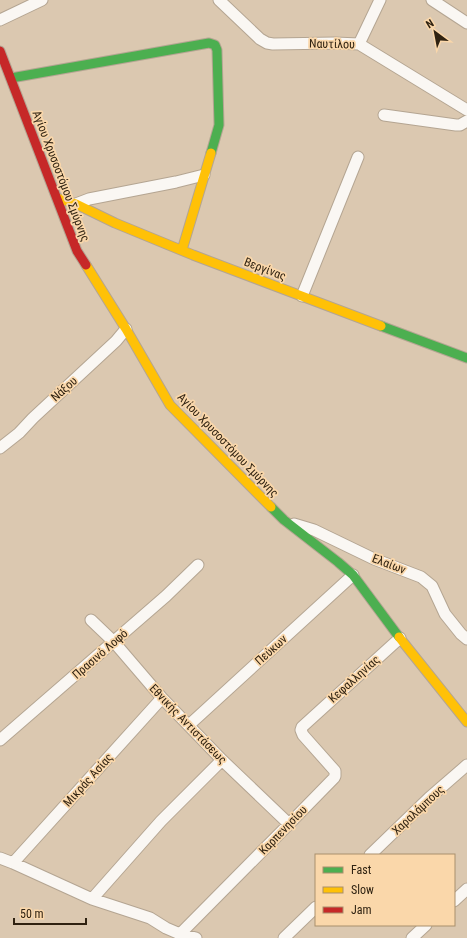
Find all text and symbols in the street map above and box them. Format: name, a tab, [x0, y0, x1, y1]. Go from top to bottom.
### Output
north arrow	[415, 12, 455, 52]
text: N	[424, 17, 436, 31]
street label: Ναυτίλου	[309, 37, 355, 51]
street label: Αγίου Χρυσοστόμου Σμύρνης	[30, 109, 93, 244]
street label: Βεργίνας	[242, 255, 288, 283]
street label: Νάξου	[48, 373, 81, 405]
street label: Αγίου Χρυσοστόμου Σμύρνης	[175, 390, 282, 500]
street label: Ελαίων	[370, 551, 408, 577]
street label: Πρασινό Λοφό	[69, 626, 131, 682]
street label: Πεύκων	[252, 632, 290, 668]
street label: Κεφαλληνίας	[326, 652, 383, 706]
street label: Εθνικής Αντιστάσεως	[146, 681, 230, 767]
street label: Μικράς Ασίας	[60, 750, 116, 810]
street label: Χαραλάμπους	[389, 782, 447, 838]
street label: Καρπενησίου	[256, 802, 310, 857]
legend	[315, 854, 455, 926]
text: Fast	[351, 863, 372, 877]
text: Slow	[351, 883, 374, 897]
scale bar	[14, 900, 86, 926]
text: Jam	[351, 903, 372, 917]
text: 50 m	[20, 907, 44, 921]

